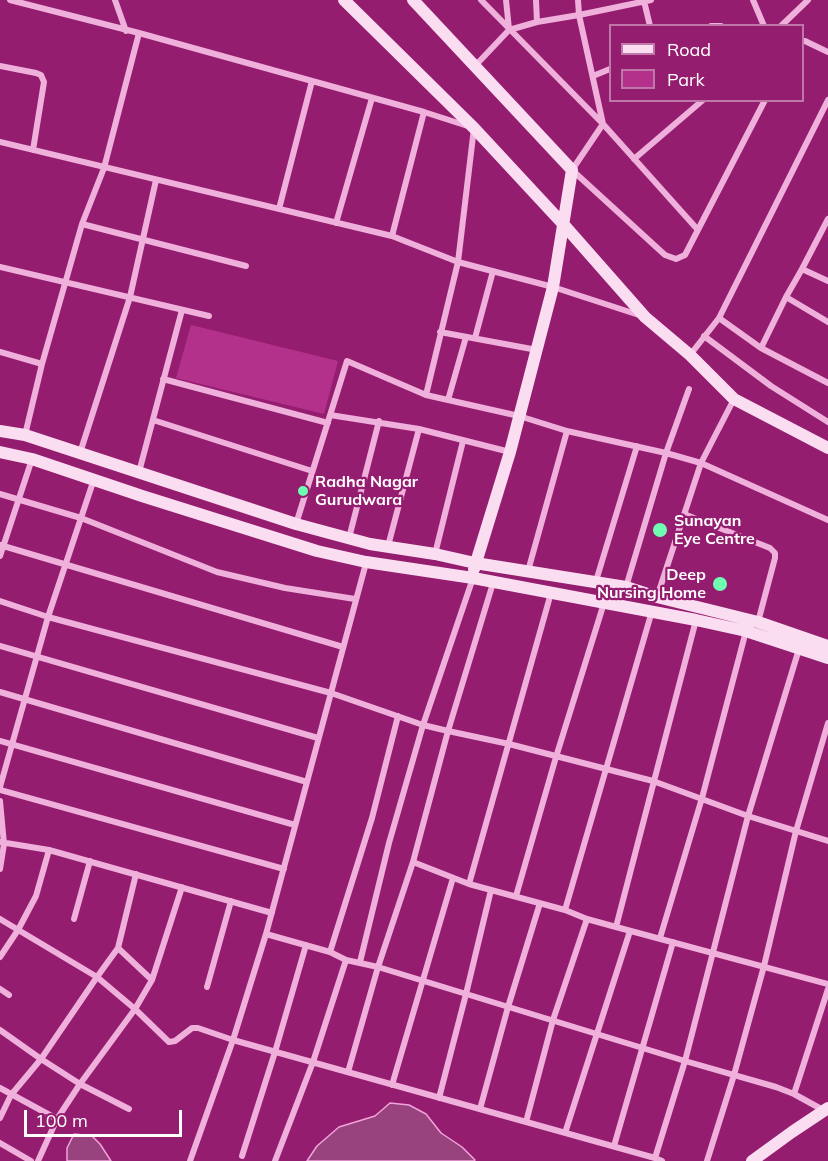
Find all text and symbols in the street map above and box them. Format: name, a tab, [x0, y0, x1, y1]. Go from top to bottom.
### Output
legend	[609, 24, 804, 102]
text: Road	[667, 38, 711, 61]
text: Park	[667, 68, 705, 91]
place label: Radha Nagar Gurudwara	[315, 472, 418, 510]
marker: Radha Nagar Gurudwara	[296, 484, 310, 498]
place label: Sunayan Eye Centre	[674, 511, 755, 549]
marker: Sunayan Eye Centre	[651, 521, 669, 539]
place label: Deep Nursing Home	[597, 565, 706, 603]
marker: Deep Nursing Home	[711, 575, 729, 593]
scale bar	[27, 1098, 184, 1136]
text: 100 m	[35, 1109, 88, 1132]

